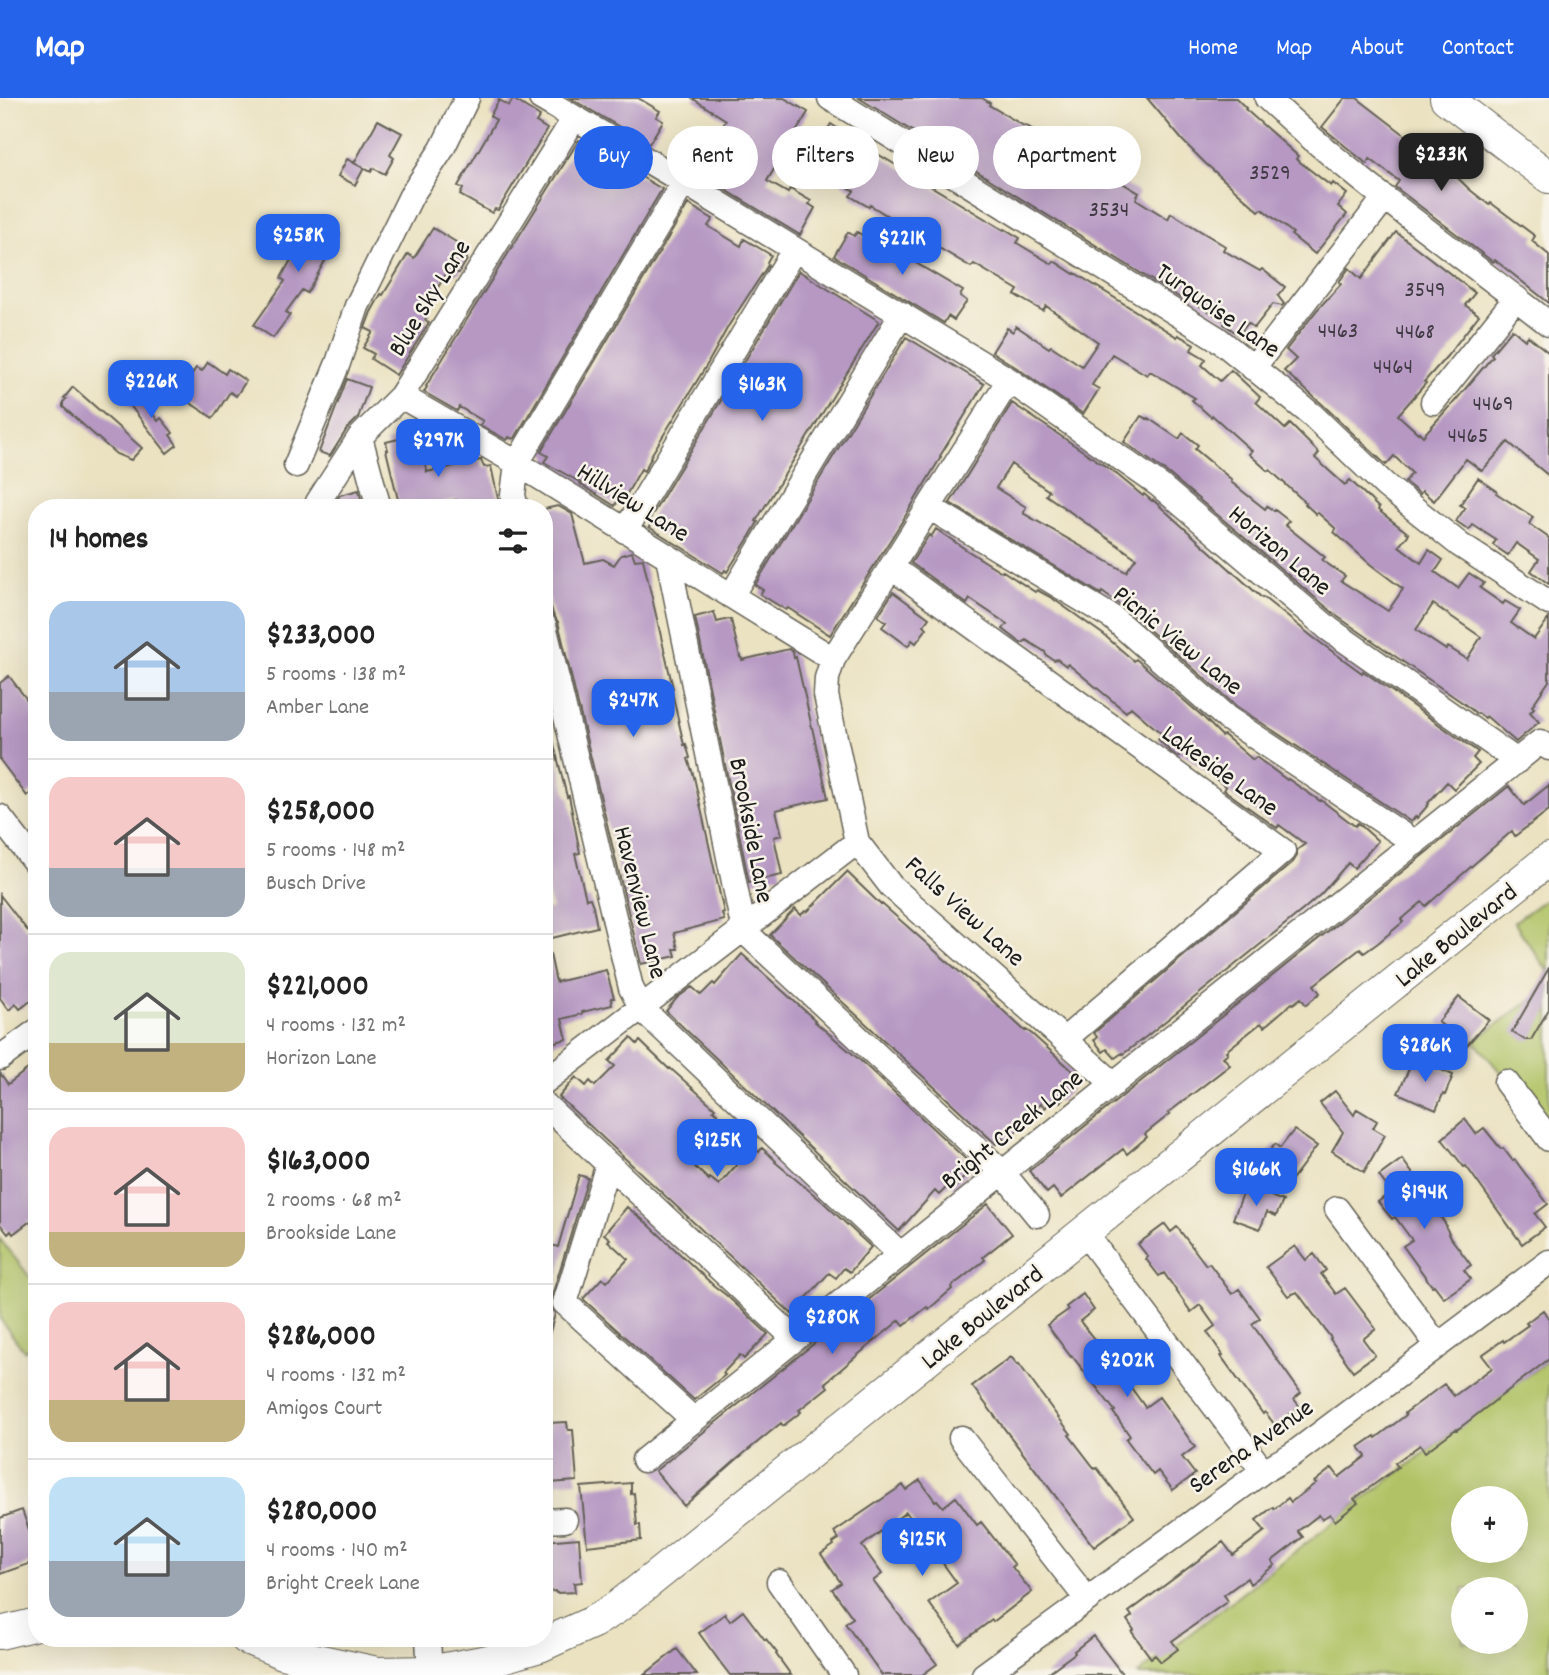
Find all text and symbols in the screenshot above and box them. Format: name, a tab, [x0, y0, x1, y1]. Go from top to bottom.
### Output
text: Map	[35, 26, 85, 73]
text: Home	[1188, 32, 1238, 66]
text: Map	[1276, 32, 1312, 66]
text: About	[1350, 32, 1404, 66]
text: Contact	[1442, 32, 1514, 66]
chip: Buy	[574, 126, 653, 189]
chip: Rent	[667, 126, 758, 189]
chip: Filters	[772, 126, 879, 189]
chip: New	[893, 126, 979, 189]
chip: Apartment	[993, 126, 1141, 189]
pin: $233K	[1392, 134, 1490, 193]
text: $233K	[1415, 139, 1467, 172]
house number: 3529	[1249, 158, 1291, 191]
house number: 3534	[1089, 195, 1129, 228]
pin: $258K	[249, 214, 347, 274]
pin: $221K	[853, 218, 951, 277]
text: $258K	[272, 220, 324, 253]
text: $221K	[878, 223, 926, 256]
street label: Blue Sky Lane	[380, 233, 482, 365]
street label: Turquoise Lane	[1147, 255, 1287, 369]
house number: 3549	[1405, 275, 1445, 308]
house number: 4463	[1318, 316, 1358, 349]
house number: 4468	[1395, 317, 1435, 350]
house number: 4464	[1373, 352, 1413, 385]
pin: $226K	[102, 360, 200, 420]
pin: $163K	[713, 364, 811, 423]
text: $226K	[124, 366, 178, 399]
text: $163K	[738, 369, 786, 402]
house number: 4469	[1473, 389, 1513, 422]
pin: $297K	[389, 420, 487, 479]
house number: 4465	[1447, 421, 1489, 454]
text: $297K	[412, 425, 464, 458]
street label: Hillview Lane	[569, 455, 696, 553]
street label: Horizon Lane	[1219, 497, 1339, 606]
text: 14 homes	[49, 520, 148, 563]
icon: filters	[494, 522, 532, 560]
street label: Picnic View Lane	[1104, 578, 1250, 706]
text: $233,000	[266, 616, 376, 659]
icon: home	[105, 629, 189, 713]
text: 5 rooms · 138 m²	[266, 659, 406, 692]
pin: $247K	[584, 680, 682, 739]
text: $247K	[608, 685, 658, 718]
text: Amber Lane	[266, 692, 369, 725]
street label: Lakeside Lane	[1153, 717, 1285, 827]
street label: Brookside Lane	[717, 755, 782, 907]
text: $258,000	[266, 792, 375, 835]
icon: home	[105, 805, 189, 889]
street label: Havenview Lane	[602, 823, 675, 983]
text: 5 rooms · 148 m²	[266, 835, 405, 868]
street label: Falls View Lane	[895, 848, 1032, 977]
text: Busch Drive	[266, 868, 366, 901]
street label: Lake Boulevard	[1388, 876, 1527, 998]
text: $221,000	[266, 967, 369, 1010]
icon: home	[105, 980, 189, 1064]
text: 4 rooms · 132 m²	[266, 1010, 406, 1043]
pin: $286K	[1376, 1024, 1474, 1084]
text: $286K	[1399, 1030, 1451, 1063]
text: Horizon Lane	[266, 1043, 377, 1076]
street label: Bright Creek Lane	[934, 1062, 1092, 1200]
pin: $125K	[668, 1119, 766, 1179]
text: $125K	[693, 1125, 741, 1158]
text: $163,000	[266, 1142, 371, 1185]
pin: $166K	[1207, 1148, 1305, 1208]
text: $166K	[1231, 1154, 1281, 1187]
icon: home	[105, 1155, 189, 1239]
pin: $194K	[1375, 1172, 1473, 1231]
text: $194K	[1400, 1177, 1448, 1210]
text: 2 rooms · 68 m²	[266, 1185, 402, 1218]
text: Brookside Lane	[266, 1218, 396, 1251]
street label: Lake Boulevard	[914, 1258, 1053, 1380]
pin: $280K	[783, 1296, 881, 1356]
text: $280K	[805, 1302, 859, 1335]
text: $286,000	[266, 1317, 376, 1360]
icon: home	[105, 1330, 189, 1414]
pin: $202K	[1078, 1340, 1176, 1399]
text: $202K	[1100, 1345, 1154, 1378]
text: 4 rooms · 132 m²	[266, 1360, 406, 1393]
street label: Serena Avenue	[1182, 1391, 1322, 1505]
text: Amigos Court	[266, 1393, 382, 1426]
map controls	[1451, 1486, 1528, 1654]
button: +	[1451, 1486, 1528, 1563]
text: $280,000	[266, 1492, 377, 1535]
icon: home	[105, 1505, 189, 1589]
pin: $125K	[873, 1518, 971, 1578]
text: $125K	[898, 1524, 946, 1557]
text: 4 rooms · 140 m²	[266, 1535, 408, 1568]
text: Bright Creek Lane	[266, 1568, 420, 1601]
button: −	[1451, 1577, 1528, 1654]

